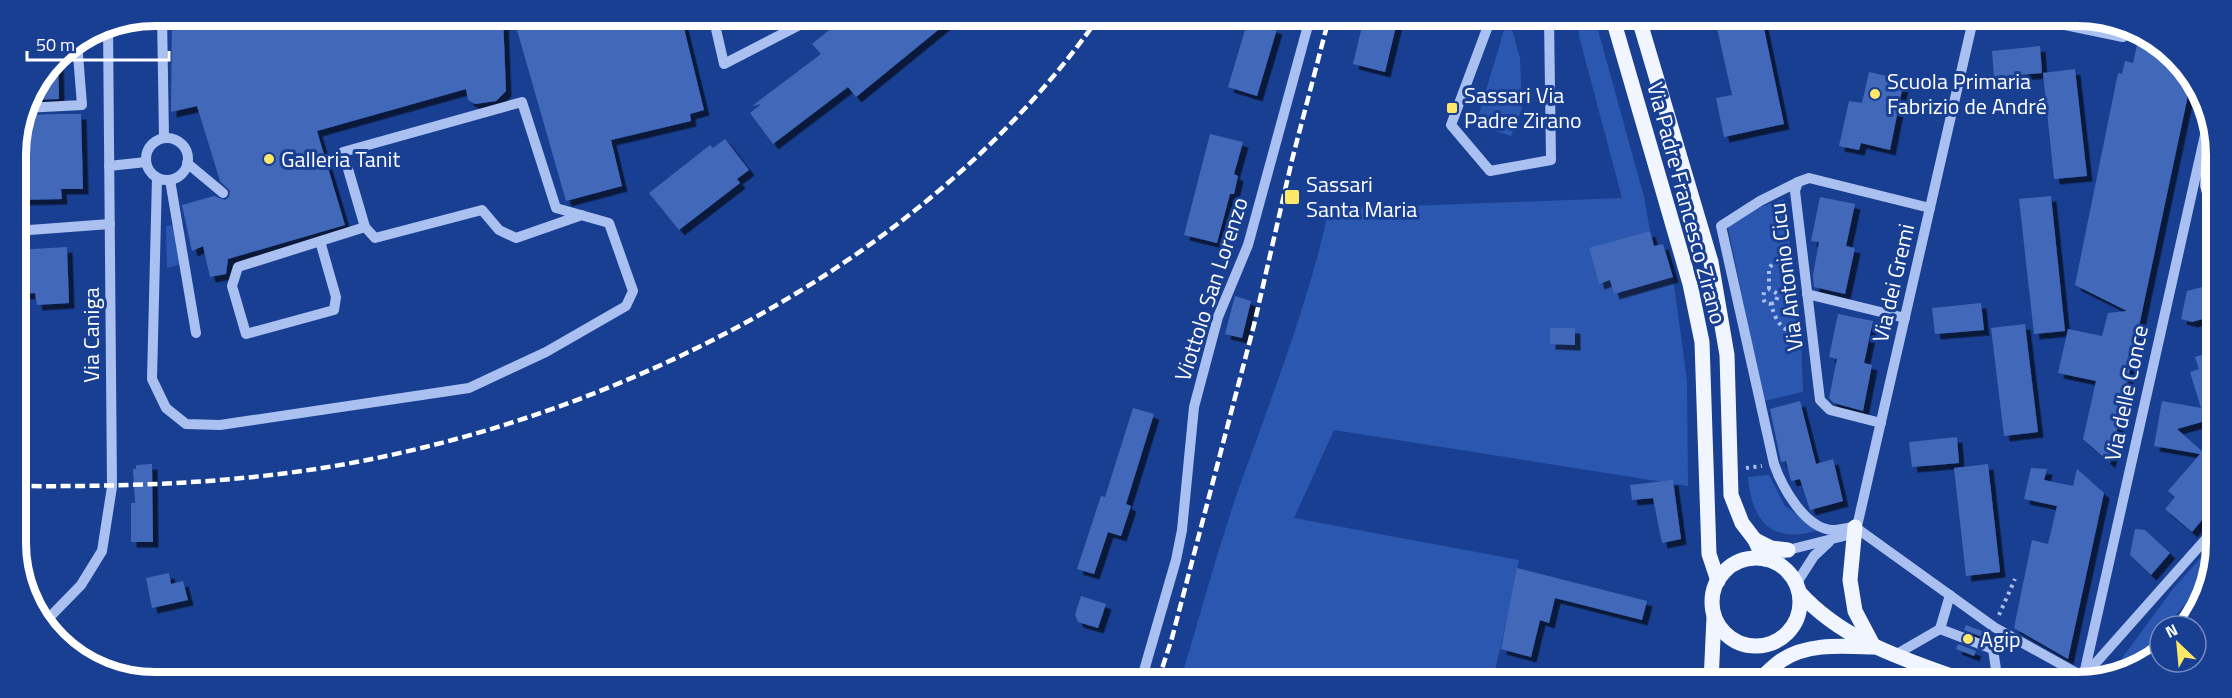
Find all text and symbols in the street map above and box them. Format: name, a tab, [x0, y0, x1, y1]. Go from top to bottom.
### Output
scale bar	[27, 24, 170, 62]
text: 50 m	[36, 31, 75, 58]
place label: Scuola Primaria Fabrizio de André	[1887, 64, 2047, 123]
place label: Sassari Via Padre Zirano	[1464, 78, 1582, 137]
street label: Via Padre Francesco Zirano	[1638, 78, 1736, 328]
marker: Scuola Primaria Fabrizio de André	[1868, 87, 1882, 101]
marker: Sassari Via Padre Zirano	[1445, 101, 1459, 115]
place label: Galleria Tanit	[281, 142, 400, 176]
marker: Galleria Tanit	[262, 152, 276, 166]
place label: Sassari Santa Maria	[1306, 167, 1417, 226]
marker: Sassari Santa Maria	[1283, 188, 1301, 206]
street label: Viottolo San Lorenzo	[1165, 193, 1257, 385]
street label: Via Antonio Cicu	[1760, 201, 1812, 353]
street label: Via dei Gremi	[1863, 220, 1923, 346]
street label: Via Caniga	[74, 287, 108, 383]
street label: Via delle Conce	[2095, 322, 2157, 464]
north arrow	[2148, 614, 2208, 674]
text: N	[2161, 617, 2182, 644]
place label: Agip	[1980, 622, 2021, 656]
marker: Agip	[1961, 632, 1975, 646]

